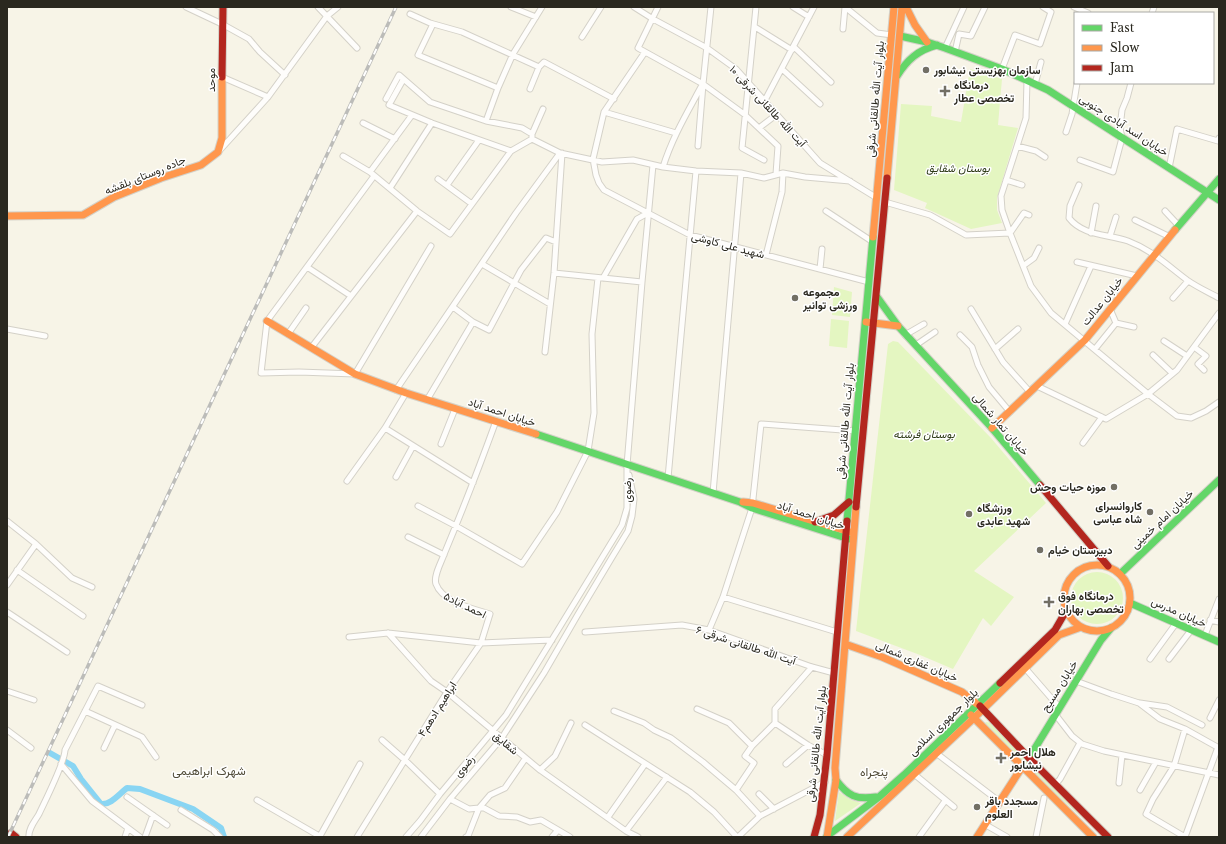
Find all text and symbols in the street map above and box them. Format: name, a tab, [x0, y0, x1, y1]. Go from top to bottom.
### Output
legend	[1074, 12, 1214, 84]
text: Fast	[1110, 20, 1135, 35]
street label: بلوار آیت الله طالقانی شرقی	[863, 40, 887, 158]
text: Slow	[1110, 40, 1140, 55]
text: Jam	[1108, 60, 1134, 75]
street label: آیت الله طالقانی شرقی ۱۰	[727, 62, 810, 151]
place label: سازمان بهزیستی نیشابور	[933, 63, 1041, 77]
marker: سازمان بهزیستی نیشابور	[921, 65, 931, 75]
street label: موحد	[204, 68, 218, 92]
place label: درمانگاه تخصصی عطار	[953, 78, 1015, 105]
marker: درمانگاه تخصصی عطار	[939, 85, 951, 97]
street label: خیابان اسد آبادی جنوبی	[1077, 91, 1171, 159]
street label: جاده روستای بلقشه	[102, 152, 188, 198]
park label: بوستان شقایق	[926, 161, 990, 175]
street label: شهید علی کاوشی	[690, 229, 766, 262]
street label: خیابان عدالت	[1078, 274, 1126, 328]
place label: مجموعه ورزشی توانیر	[802, 285, 857, 312]
marker: مجموعه ورزشی توانیر	[790, 293, 800, 303]
street label: بلوار آیت الله طالقانی شرقی	[833, 362, 857, 480]
street label: خیابان تمار شمالی	[970, 390, 1032, 458]
street label: خیابان احمد آباد	[466, 395, 538, 429]
park label: بوستان فرشته	[893, 427, 955, 441]
street label: رضوی	[620, 477, 634, 502]
place label: موزه حیات وحش	[1030, 480, 1106, 494]
marker: موزه حیات وحش	[1109, 482, 1119, 492]
street label: خیابان امام خمینی	[1128, 486, 1197, 552]
street label: خیابان احمد آباد	[775, 498, 847, 532]
place label: کاروانسرای شاه عباسی	[1093, 499, 1142, 526]
place label: ورزشگاه شهید عابدی	[977, 501, 1030, 528]
marker: کاروانسرای شاه عباسی	[1145, 507, 1155, 517]
marker: ورزشگاه شهید عابدی	[964, 509, 974, 519]
place label: دبیرستان خیام	[1048, 543, 1113, 558]
marker: دبیرستان خیام	[1035, 545, 1045, 555]
street label: احمد آباد۵	[441, 589, 489, 621]
place label: درمانگاه فوق تخصصی بهاران	[1058, 589, 1124, 616]
street label: خیابان مدرس	[1149, 594, 1209, 630]
marker: درمانگاه فوق تخصصی بهاران	[1043, 596, 1055, 608]
street label: آیت الله طالقانی شرقی ۶	[694, 622, 799, 668]
street label: خیابان غفاری شمالی	[874, 637, 960, 685]
street label: خیابان مسیح	[1038, 658, 1081, 715]
street label: ابراهیم ادهم۴	[415, 679, 460, 740]
street label: بلوار آیت الله طالقانی شرقی	[803, 685, 829, 803]
street label: بلوار جمهوری اسلامی	[905, 685, 981, 759]
street label: شقایق	[490, 728, 522, 758]
place label: هلال احمر نیشابور	[1009, 745, 1056, 772]
street label: رضوی	[451, 752, 477, 780]
marker: هلال احمر نیشابور	[995, 752, 1007, 764]
district label: شهرک ابراهیمی	[172, 763, 246, 779]
district label: پنجراه	[860, 764, 888, 780]
place label: مسجدد باقر العلوم	[984, 794, 1038, 822]
marker: مسجدد باقر العلوم	[972, 802, 982, 812]

